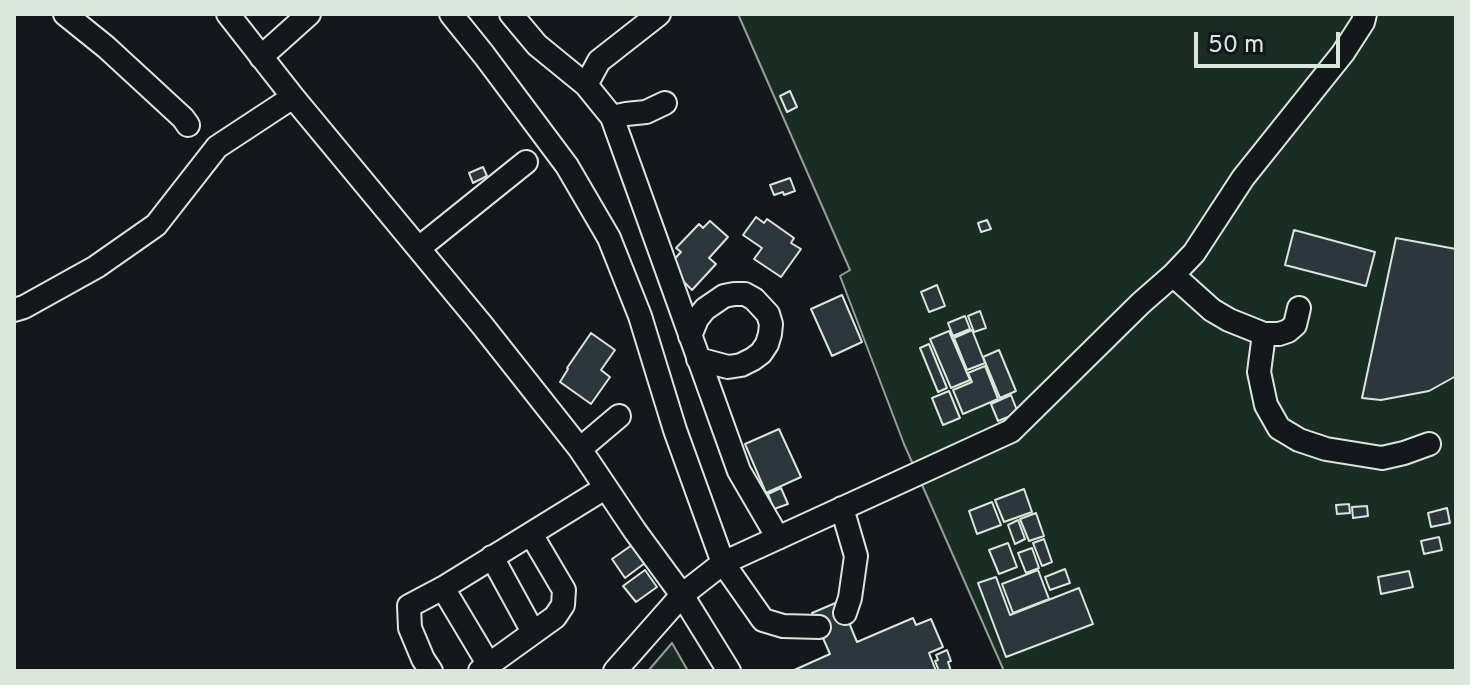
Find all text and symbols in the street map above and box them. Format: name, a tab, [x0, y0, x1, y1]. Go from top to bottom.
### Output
scale bar	[1198, 16, 1344, 66]
text: 50 m	[1208, 31, 1264, 61]

